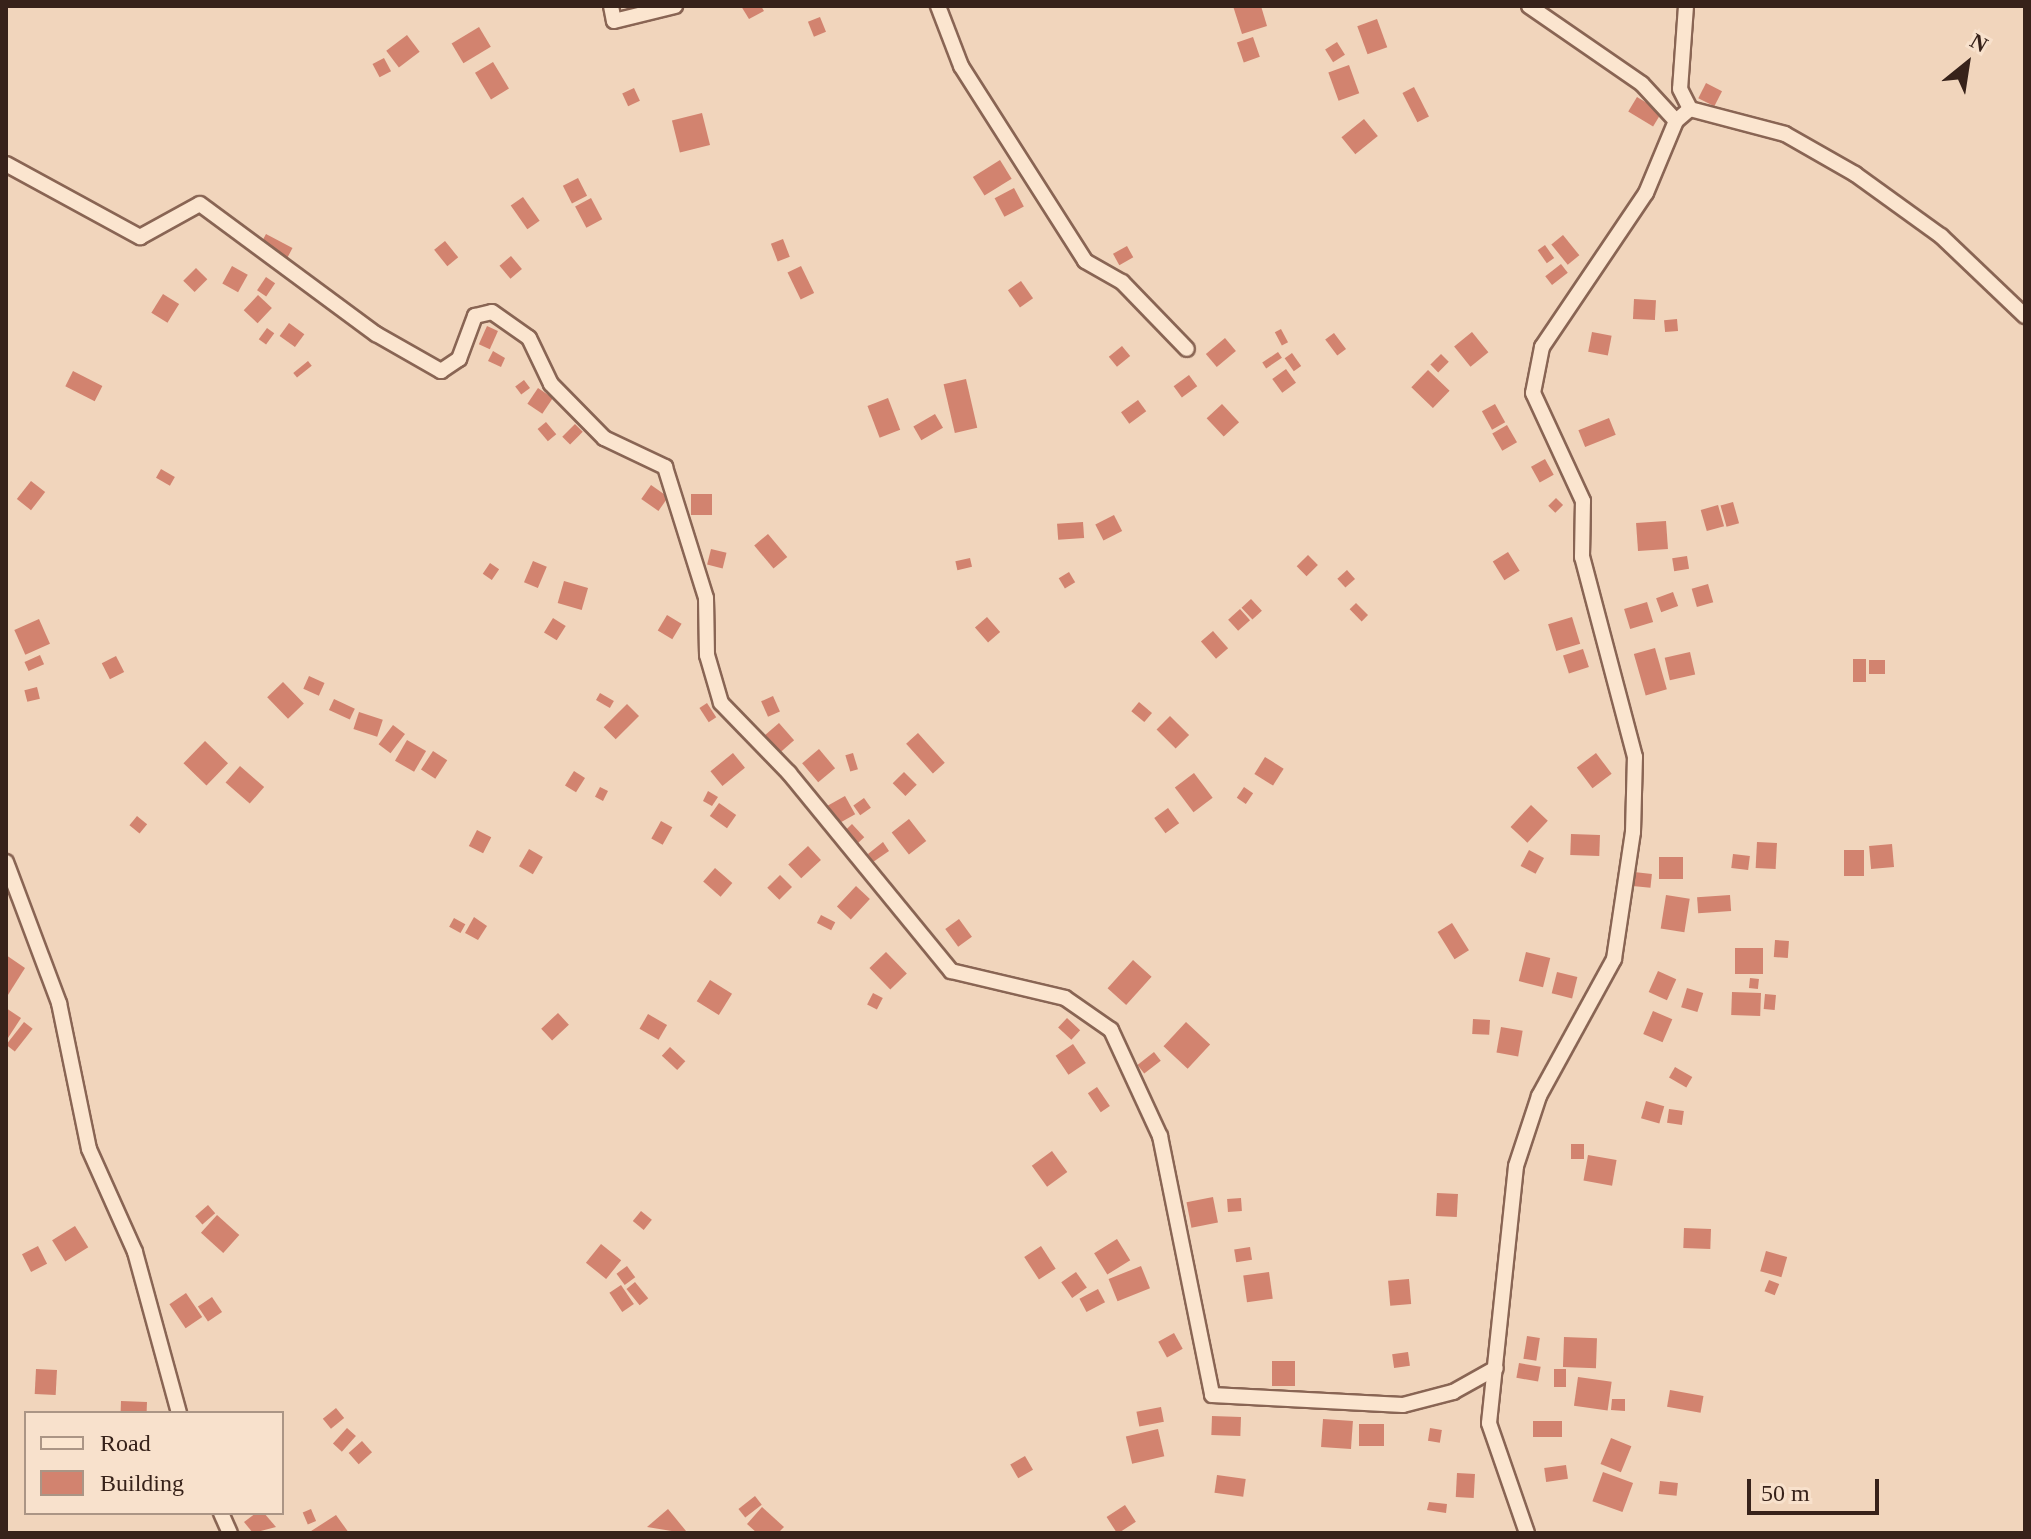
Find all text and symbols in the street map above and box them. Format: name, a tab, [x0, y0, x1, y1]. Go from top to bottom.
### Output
north arrow	[1927, 24, 2007, 104]
text: N	[1966, 28, 1992, 58]
legend	[24, 1411, 284, 1515]
text: Road	[100, 1430, 151, 1456]
scale bar	[1751, 1463, 1883, 1513]
text: Building	[100, 1470, 184, 1496]
text: 50 m	[1761, 1480, 1810, 1506]

